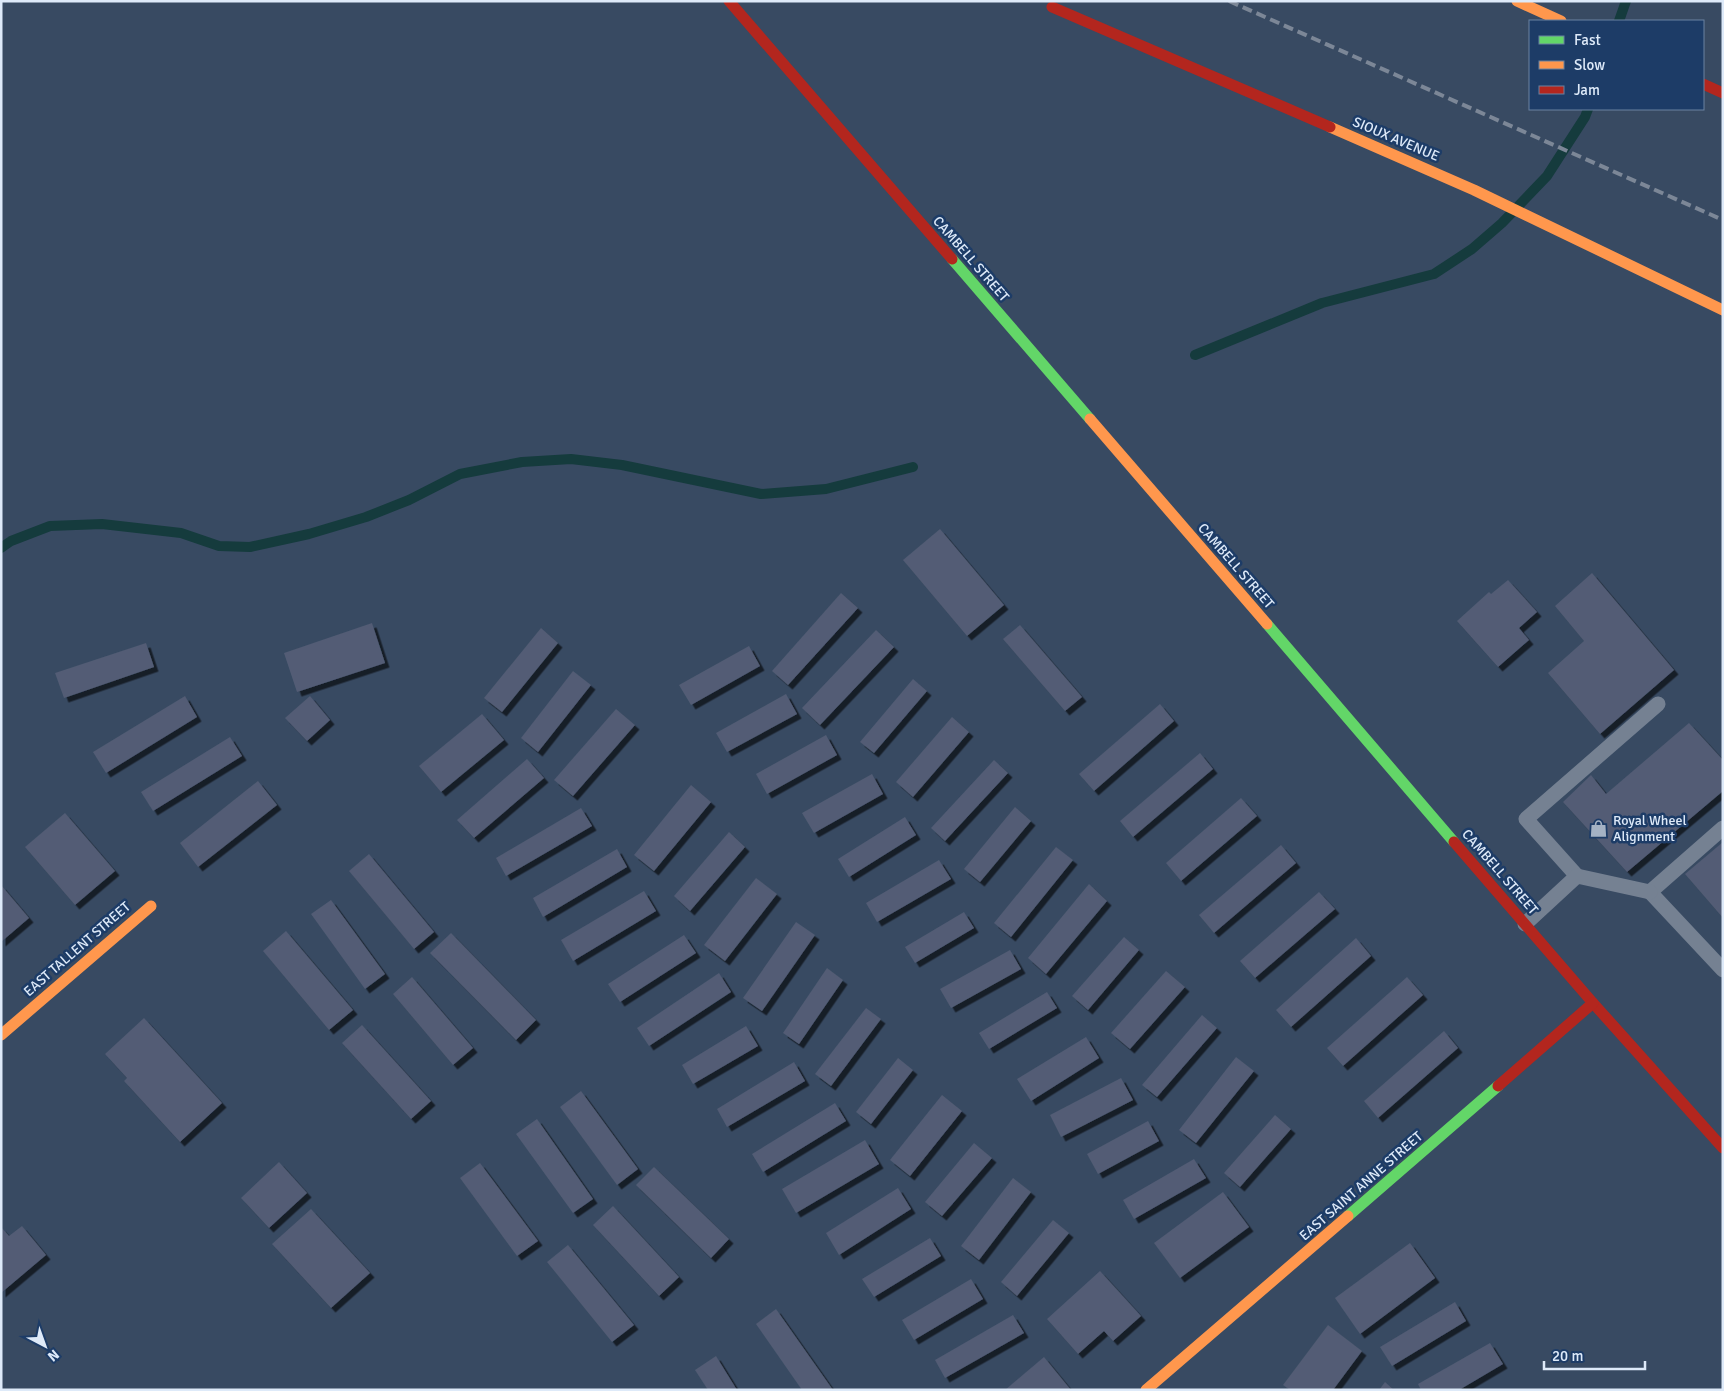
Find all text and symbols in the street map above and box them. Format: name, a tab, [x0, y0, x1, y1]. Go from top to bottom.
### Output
legend	[1529, 20, 1704, 110]
text: Fast	[1574, 31, 1601, 49]
text: Slow	[1574, 56, 1605, 74]
text: Jam	[1574, 81, 1600, 99]
street label: SIOUX AVENUE	[1350, 113, 1442, 165]
street label: CAMBELL STREET	[929, 213, 1013, 305]
street label: CAMBELL STREET	[1194, 520, 1278, 612]
place label: Royal Wheel Alignment	[1613, 812, 1687, 845]
shop icon: Royal Wheel Alignment	[1589, 818, 1609, 838]
street label: CAMBELL STREET	[1458, 826, 1542, 918]
street label: EAST TALLENT STREET	[20, 898, 134, 1000]
street label: EAST SAINT ANNE STREET	[1296, 1128, 1426, 1244]
north arrow	[20, 1321, 70, 1371]
scale bar	[1544, 1338, 1645, 1370]
text: N	[44, 1346, 62, 1365]
text: 20 m	[1552, 1347, 1583, 1365]

